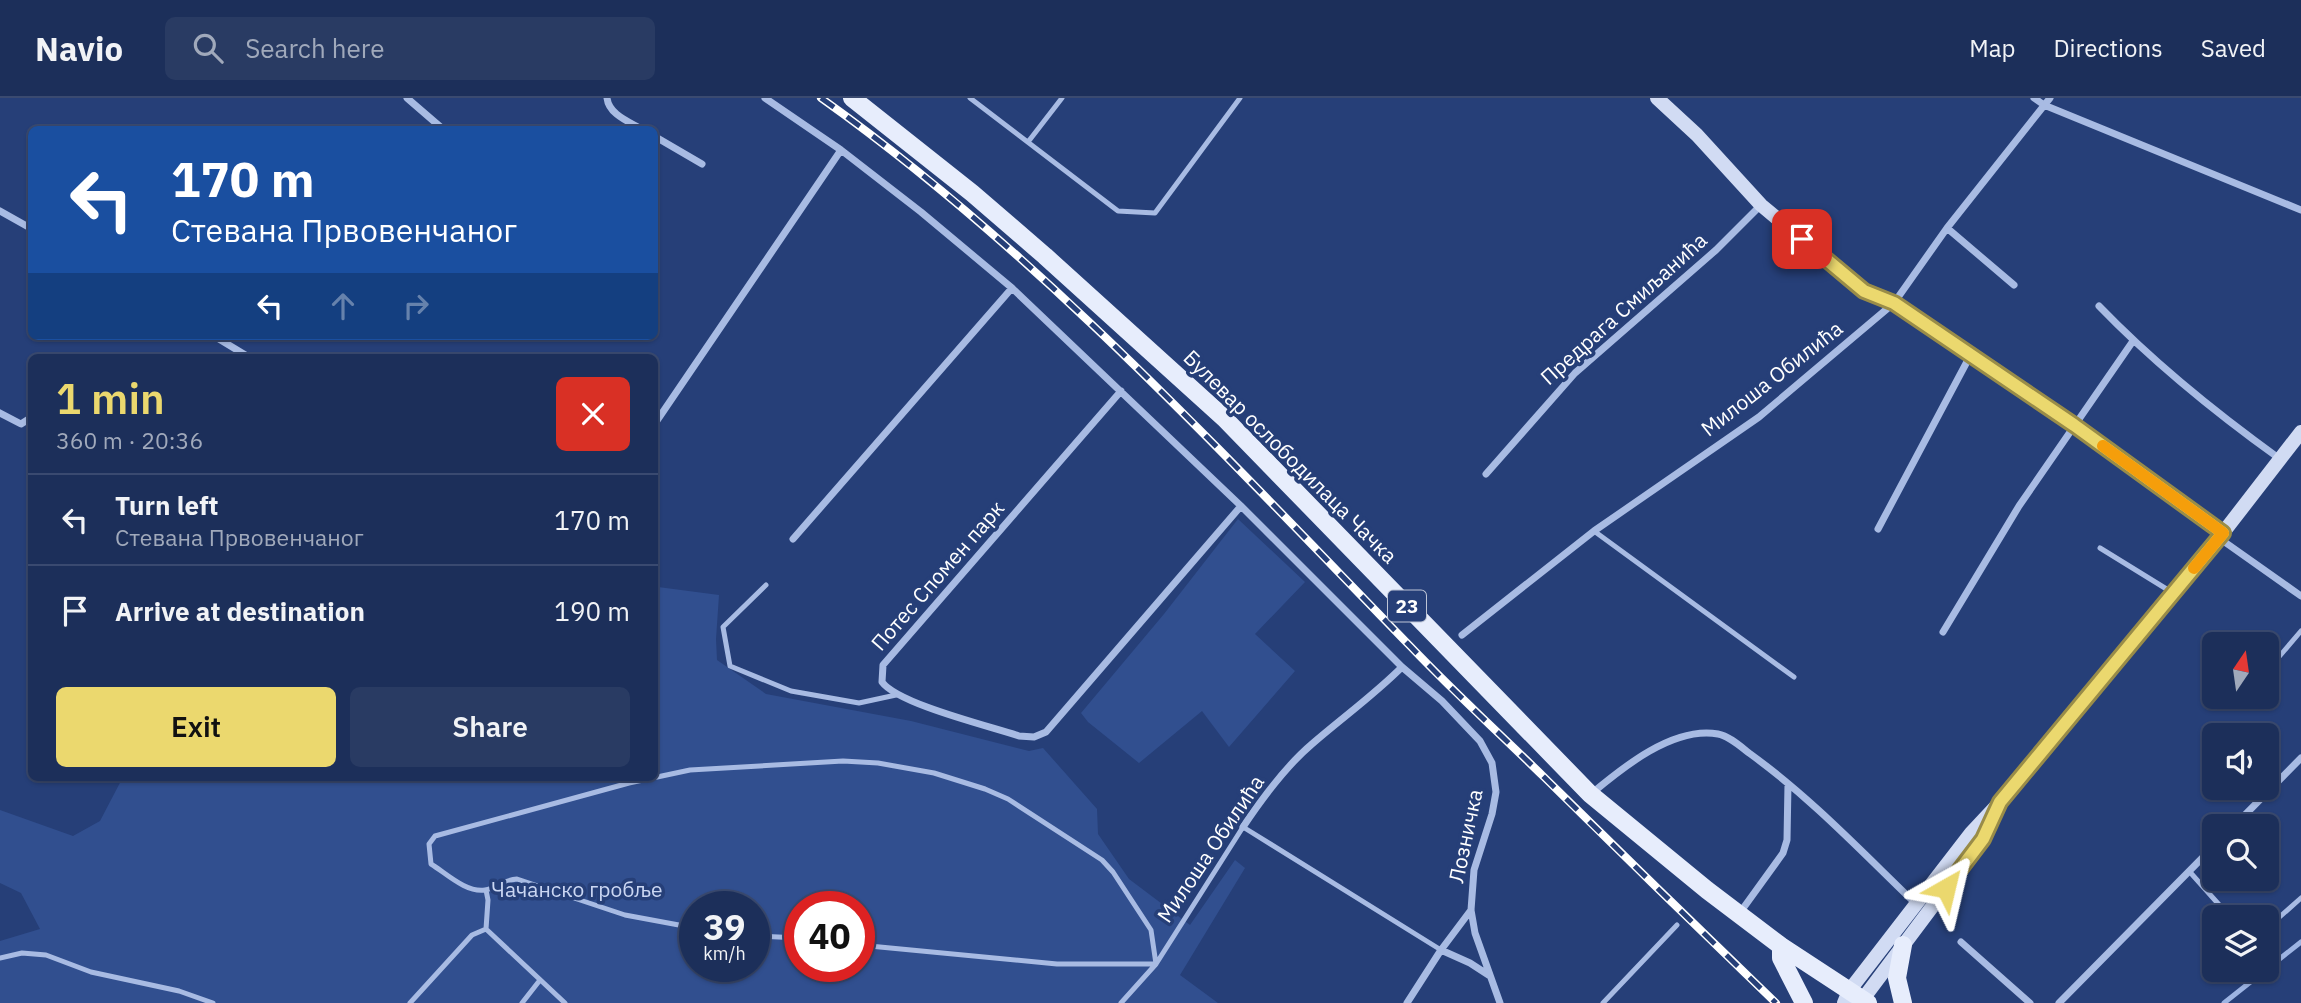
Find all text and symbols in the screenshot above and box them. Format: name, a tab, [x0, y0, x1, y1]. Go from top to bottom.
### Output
search box	[165, 17, 655, 80]
text: Navio	[35, 27, 123, 70]
icon: search	[189, 29, 227, 67]
text: Search here	[245, 31, 385, 65]
text: Map	[1969, 32, 2015, 64]
text: Directions	[2053, 32, 2163, 64]
text: Saved	[2201, 32, 2266, 64]
text: 170 m	[171, 147, 315, 210]
icon: left	[56, 154, 147, 245]
text: Стевана Првовенчаног	[171, 209, 517, 251]
pin	[1772, 209, 1832, 269]
icon: arrive	[1783, 220, 1821, 258]
street label: Предрага Смиљанића	[1534, 226, 1713, 391]
icon: left	[251, 287, 289, 325]
icon: ahead	[324, 287, 362, 325]
icon: right	[397, 287, 435, 325]
street label: Милоша Обилића	[1695, 314, 1848, 442]
street label: Булевар ослободилаца Чачка	[1178, 343, 1404, 569]
text: 1 min	[56, 371, 165, 426]
button: close	[556, 377, 630, 451]
text: 360 m · 20:36	[56, 425, 203, 455]
text: Turn left	[115, 488, 218, 522]
street label: Потес Спомен парк	[864, 494, 1010, 656]
icon: left	[56, 501, 94, 539]
text: 170 m	[554, 503, 630, 537]
text: Стевана Првовенчаног	[115, 522, 364, 552]
road number: 23	[1388, 590, 1426, 622]
icon: arrive	[56, 592, 94, 630]
text: Arrive at destination	[115, 594, 365, 628]
text: 190 m	[554, 594, 630, 628]
north arrow	[2202, 632, 2278, 709]
map controls	[2202, 632, 2279, 982]
button: Exit	[56, 687, 336, 767]
button: Share	[350, 687, 630, 767]
button: sound	[2202, 723, 2279, 800]
street label: Милоша Обилића	[1150, 769, 1270, 928]
street label: Лозничка	[1441, 786, 1489, 885]
button: search	[2202, 814, 2279, 891]
position arrow	[1909, 851, 1983, 925]
park label: Чачанско гробље	[491, 875, 663, 903]
speed limit sign: 40	[784, 891, 875, 982]
text: 39	[703, 904, 746, 950]
button: layers	[2202, 905, 2279, 982]
text: km/h	[703, 942, 746, 965]

